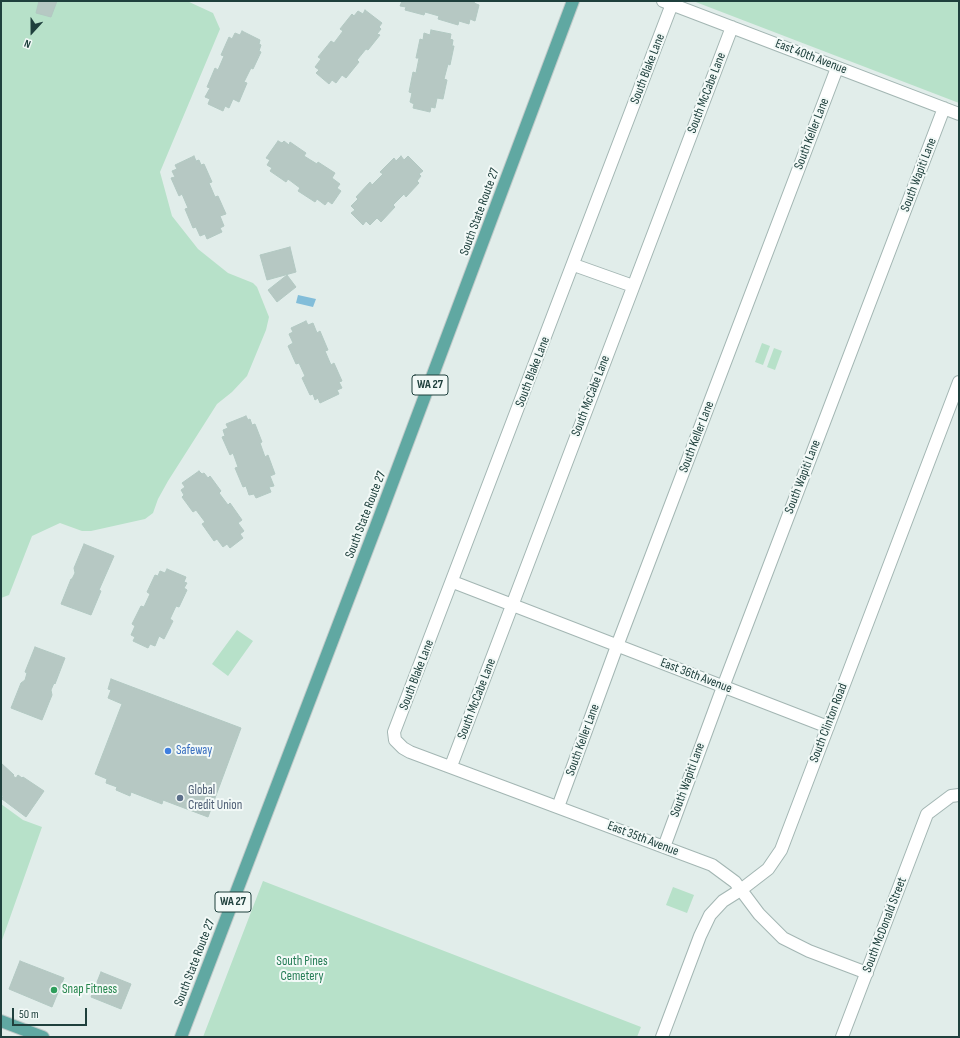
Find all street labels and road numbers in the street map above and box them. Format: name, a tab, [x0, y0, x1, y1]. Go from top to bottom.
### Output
street label: South Blake Lane	[627, 32, 669, 106]
street label: East 40th Avenue	[773, 36, 849, 78]
street label: South McCabe Lane	[684, 50, 730, 136]
street label: South Keller Lane	[791, 96, 833, 172]
street label: South Wapiti Lane	[898, 136, 940, 214]
street label: South State Route 27	[457, 166, 503, 258]
street label: South Blake Lane	[512, 335, 554, 409]
street label: South McCabe Lane	[568, 353, 614, 439]
road number: WA 27	[412, 375, 448, 395]
street label: South Keller Lane	[676, 399, 718, 475]
street label: South Wapiti Lane	[782, 438, 824, 516]
street label: South State Route 27	[342, 469, 390, 561]
street label: South Blake Lane	[396, 638, 438, 712]
street label: East 36th Avenue	[658, 655, 734, 697]
street label: South McCabe Lane	[454, 656, 500, 742]
street label: South Clinton Road	[807, 681, 851, 765]
street label: South Keller Lane	[563, 702, 603, 778]
street label: South Wapiti Lane	[667, 741, 709, 819]
street label: East 35th Avenue	[605, 818, 681, 860]
street label: South McDonald Street	[860, 875, 910, 975]
road number: WA 27	[215, 892, 251, 912]
street label: South State Route 27	[171, 917, 219, 1009]

